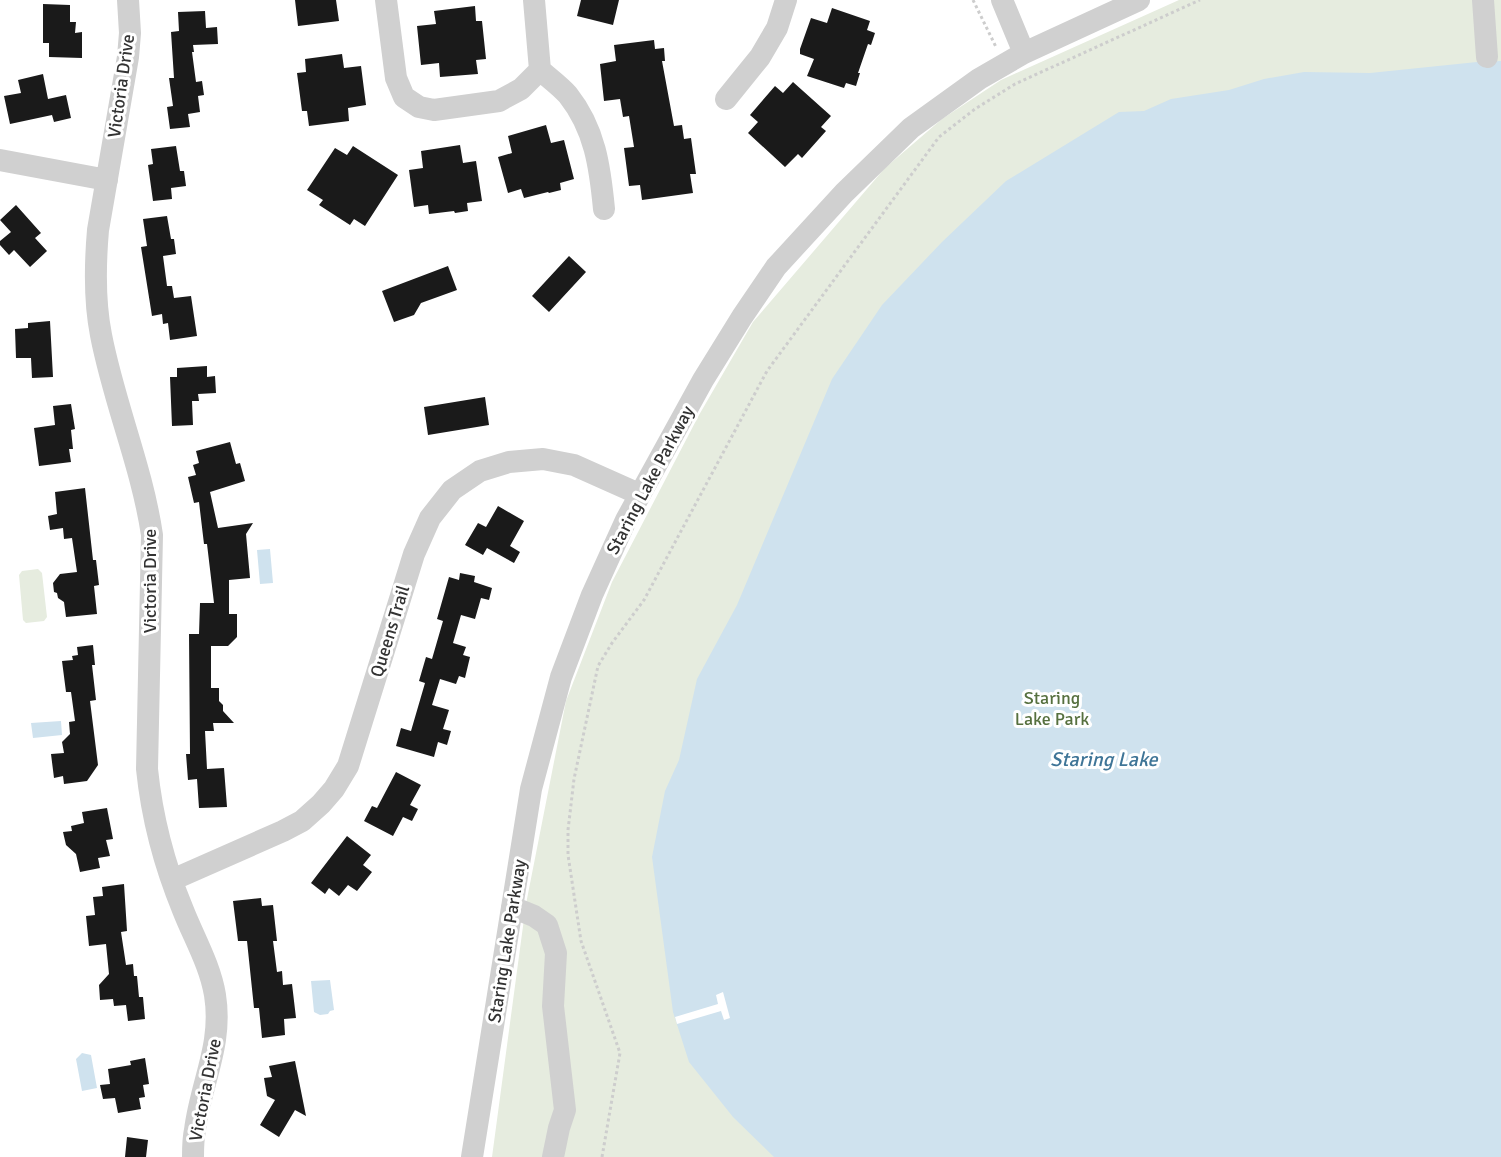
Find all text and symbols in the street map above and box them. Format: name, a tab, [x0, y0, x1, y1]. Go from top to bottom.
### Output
street label: Victoria Drive	[103, 33, 139, 139]
street label: Staring Lake Parkway	[601, 401, 699, 558]
street label: Victoria Drive	[139, 529, 161, 633]
street label: Queens Trail	[366, 582, 414, 680]
park label: Staring Lake Park	[1015, 687, 1089, 730]
water label: Staring Lake	[1050, 747, 1159, 772]
street label: Staring Lake Parkway	[483, 857, 531, 1024]
street label: Victoria Drive	[184, 1037, 226, 1143]

